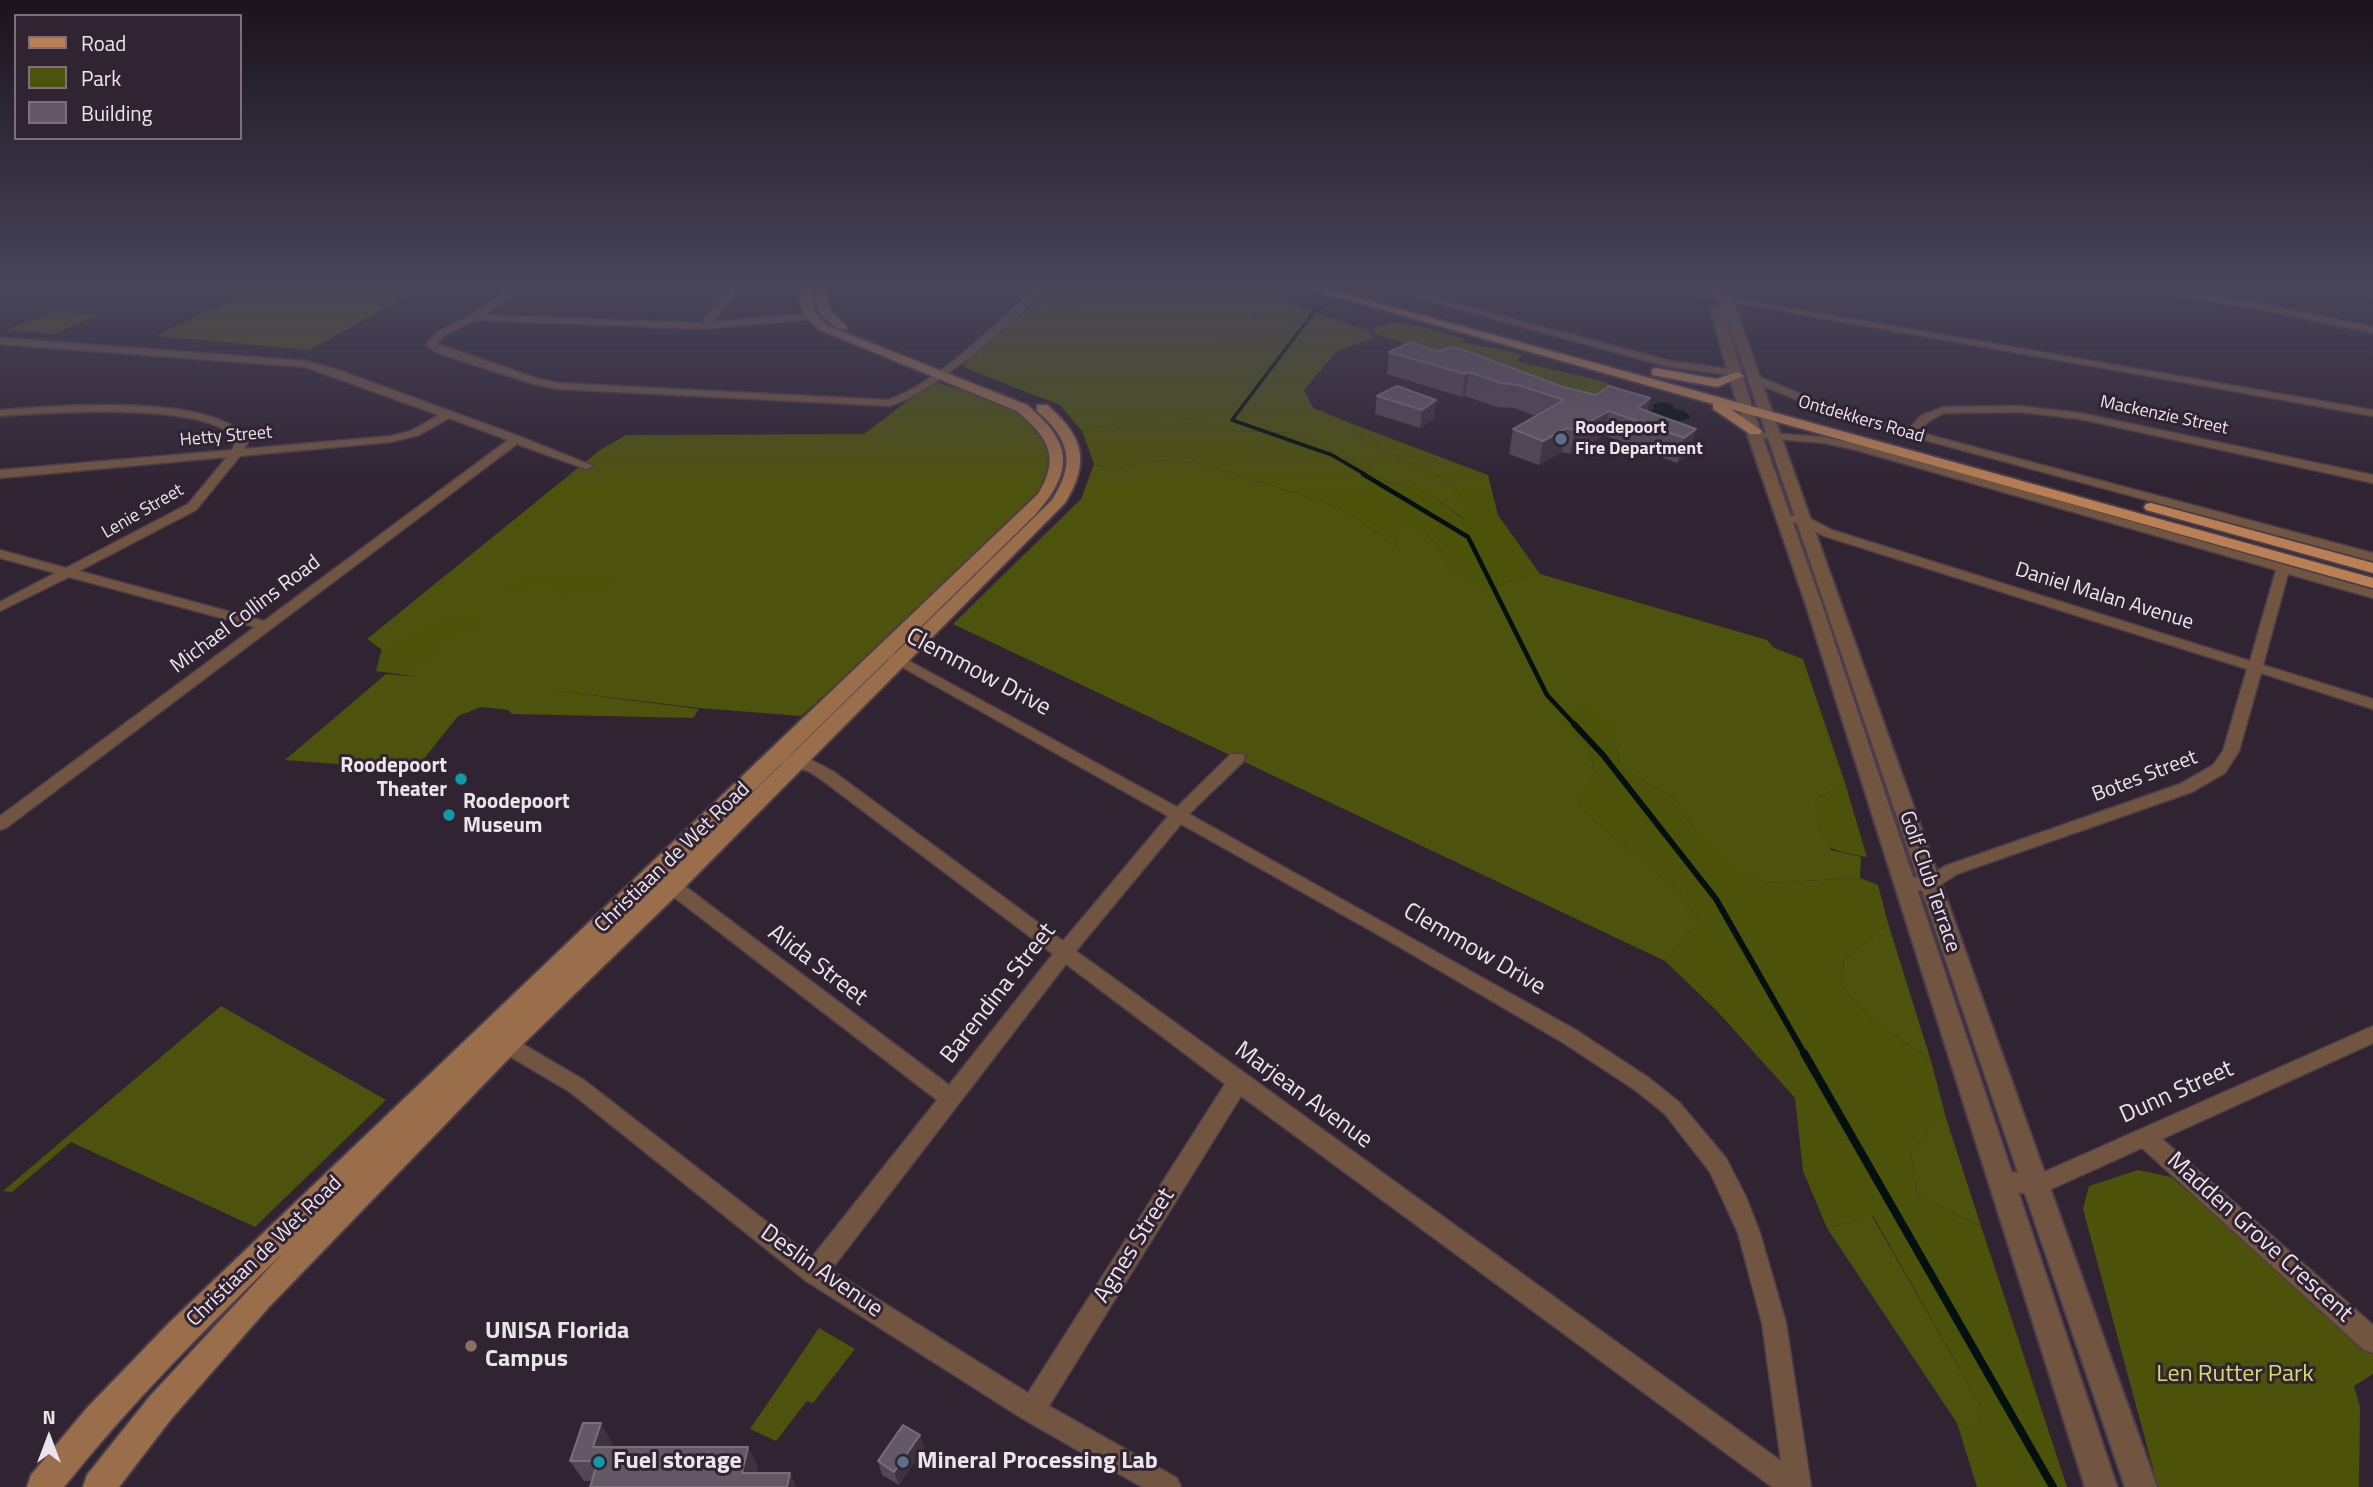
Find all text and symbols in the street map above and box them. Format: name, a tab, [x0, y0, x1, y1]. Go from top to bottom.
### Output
legend	[14, 14, 242, 140]
text: Road	[81, 27, 126, 59]
text: Park	[81, 62, 121, 94]
text: Building	[81, 97, 152, 129]
street label: Ontdekkers Road	[1796, 392, 1926, 448]
street label: Mackenzie Street	[2098, 392, 2230, 440]
place label: Roodepoort Fire Department	[1575, 418, 1703, 460]
street label: Hetty Street	[179, 422, 273, 452]
marker: Roodepoort Fire Department	[1553, 431, 1569, 447]
street label: Lenie Street	[98, 480, 188, 544]
street label: Michael Collins Road	[166, 550, 326, 680]
street label: Daniel Malan Avenue	[2012, 558, 2196, 636]
street label: Clemmow Drive	[901, 623, 1055, 723]
street label: Botes Street	[2089, 745, 2201, 809]
place label: Roodepoort Theater	[340, 754, 447, 804]
marker: Roodepoort Theater	[453, 771, 469, 787]
street label: Christiaan de Wet Road	[590, 777, 756, 939]
place label: Roodepoort Museum	[463, 790, 570, 840]
marker: Roodepoort Museum	[441, 807, 457, 823]
street label: Golf Club Terrace	[1893, 808, 1965, 956]
street label: Clemmow Drive	[1398, 898, 1550, 1002]
street label: Barendina Street	[935, 918, 1063, 1070]
street label: Alida Street	[762, 919, 872, 1013]
street label: Marjean Avenue	[1229, 1036, 1377, 1156]
street label: Dunn Street	[2116, 1055, 2238, 1131]
street label: Madden Grove Crescent	[2160, 1147, 2358, 1329]
street label: Christiaan de Wet Road	[182, 1171, 348, 1333]
street label: Agnes Street	[1088, 1183, 1182, 1309]
street label: Deslin Avenue	[754, 1219, 888, 1325]
place label: UNISA Florida Campus	[485, 1318, 629, 1374]
marker: UNISA Florida Campus	[463, 1338, 479, 1354]
park label: Len Rutter Park	[2156, 1361, 2314, 1389]
text: N	[42, 1402, 56, 1431]
north arrow	[14, 1403, 84, 1473]
place label: Fuel storage	[613, 1448, 742, 1476]
place label: Mineral Processing Lab	[917, 1448, 1158, 1476]
marker: Fuel storage	[591, 1454, 607, 1470]
marker: Mineral Processing Lab	[895, 1454, 911, 1470]

